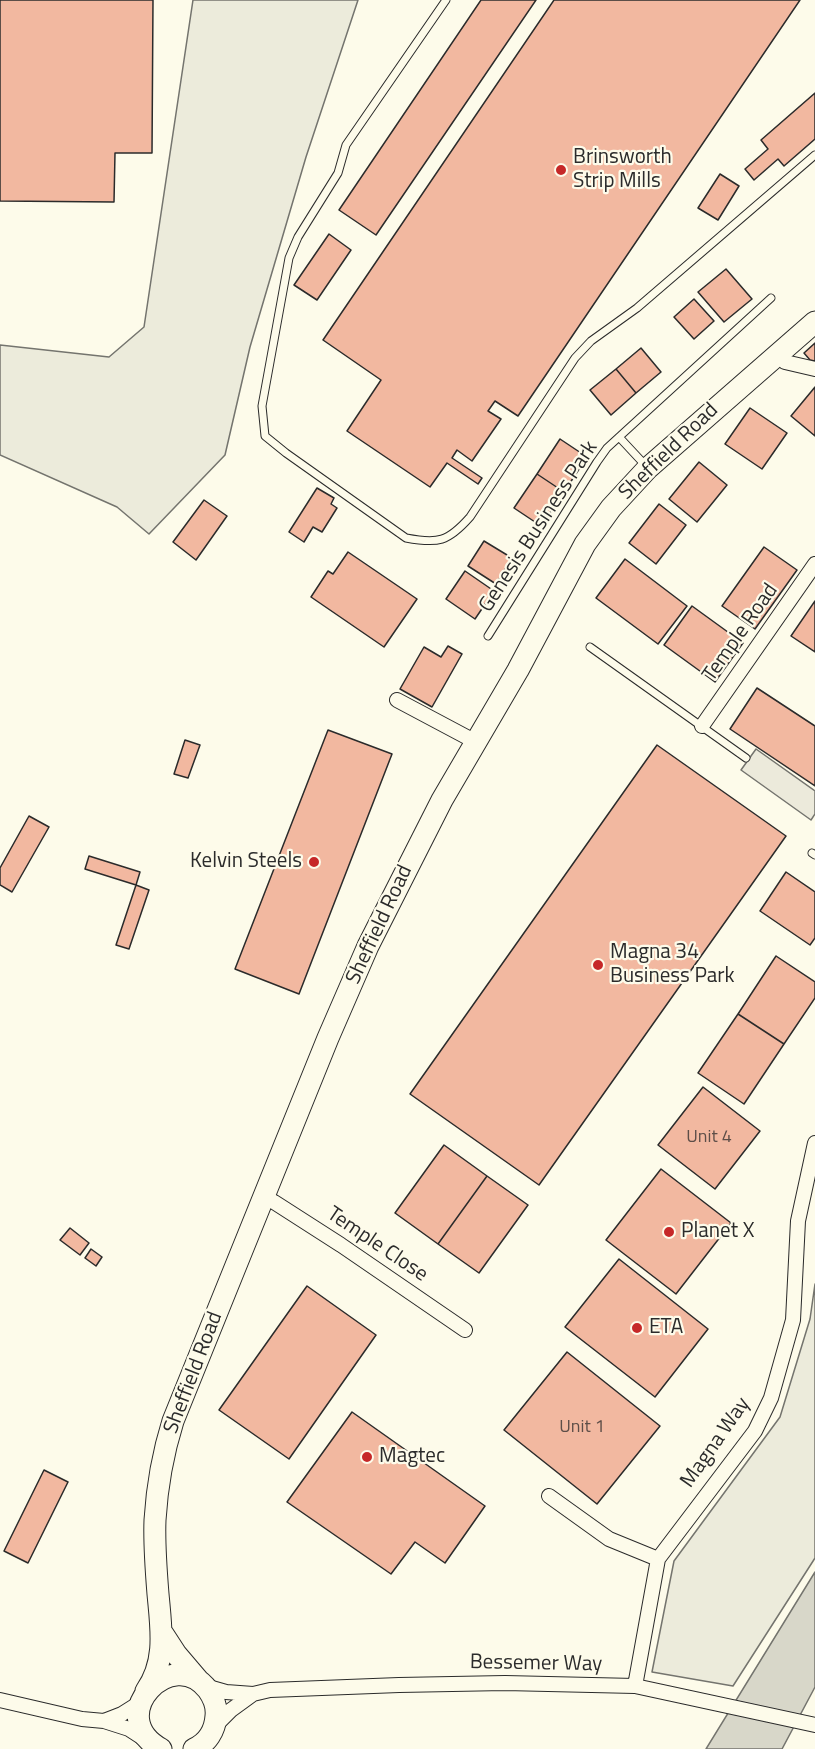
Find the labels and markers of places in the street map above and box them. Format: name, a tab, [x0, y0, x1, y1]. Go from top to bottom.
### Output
place label: Brinsworth Strip Mills	[573, 145, 672, 195]
marker: Brinsworth Strip Mills	[554, 163, 568, 177]
place label: Kelvin Steels	[190, 849, 302, 875]
marker: Kelvin Steels	[307, 855, 321, 869]
place label: Magna 34 Business Park	[610, 940, 735, 990]
marker: Magna 34 Business Park	[591, 958, 605, 972]
place label: Planet X	[681, 1219, 754, 1245]
marker: Planet X	[662, 1225, 676, 1239]
place label: ETA	[649, 1315, 683, 1341]
marker: ETA	[630, 1321, 644, 1335]
place label: Magtec	[379, 1444, 445, 1470]
marker: Magtec	[360, 1450, 374, 1464]

